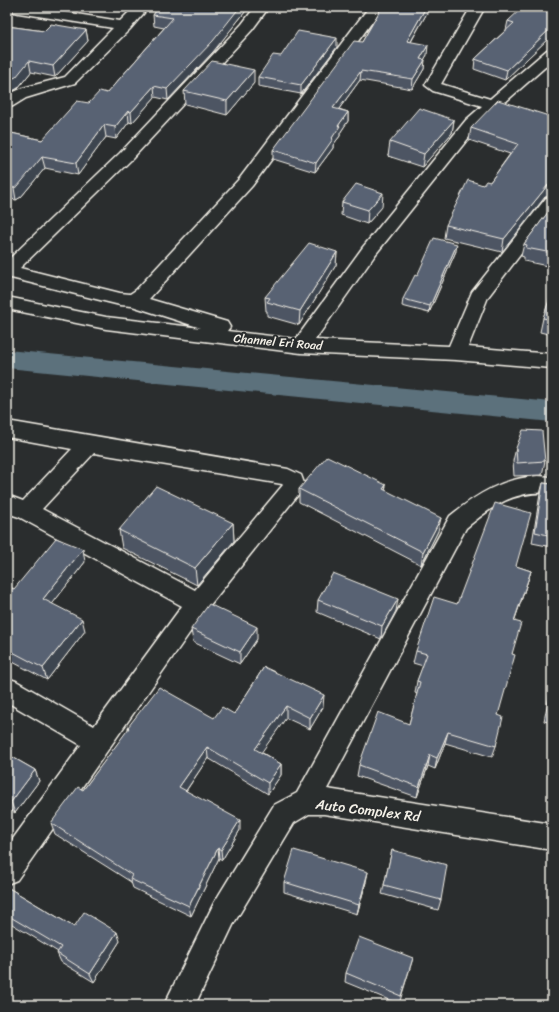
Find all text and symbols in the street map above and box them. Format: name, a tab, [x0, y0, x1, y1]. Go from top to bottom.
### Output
street label: Channel Eri Road	[233, 327, 324, 357]
street label: Auto Complex Rd	[313, 792, 423, 830]

